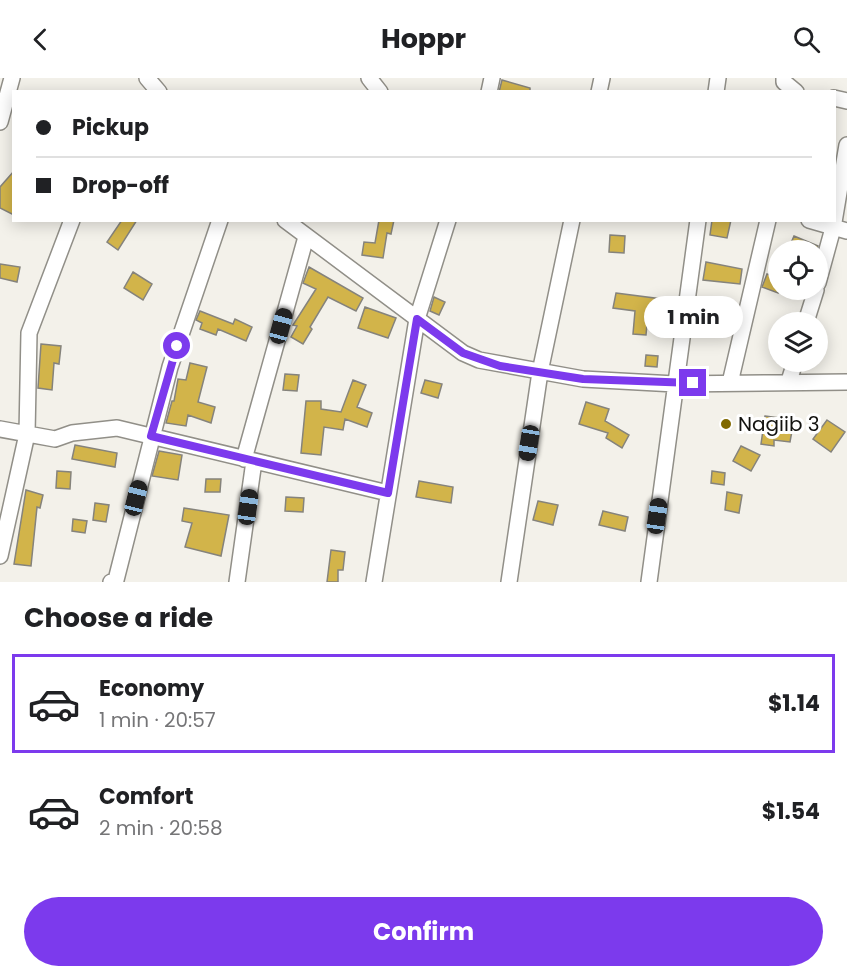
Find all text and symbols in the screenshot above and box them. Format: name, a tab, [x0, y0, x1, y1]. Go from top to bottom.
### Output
text: Hoppr	[381, 20, 466, 57]
icon: back	[24, 23, 57, 56]
icon: search	[790, 23, 823, 56]
text: Pickup	[72, 112, 149, 143]
text: Drop-off	[72, 170, 169, 201]
map controls	[768, 240, 828, 372]
button: locate	[768, 240, 828, 300]
callout: 1 min	[644, 296, 742, 338]
text: 1 min	[667, 303, 720, 331]
car	[268, 306, 294, 346]
button: layers	[768, 312, 828, 372]
route start	[163, 332, 190, 359]
route end	[679, 369, 706, 396]
place label: Nagiib 3	[738, 410, 820, 438]
marker: Nagiib 3	[719, 417, 733, 431]
car	[517, 424, 541, 462]
car	[123, 478, 149, 518]
car	[237, 488, 259, 526]
car	[646, 497, 668, 535]
text: Choose a ride	[24, 599, 213, 636]
text: Economy	[99, 673, 204, 704]
icon: car	[27, 677, 81, 731]
text: $1.14	[768, 688, 820, 719]
text: 1 min · 20:57	[99, 706, 216, 734]
text: Comfort	[99, 781, 193, 812]
icon: car	[27, 785, 81, 839]
text: $1.54	[762, 796, 820, 827]
text: 2 min · 20:58	[99, 814, 223, 842]
button: Confirm	[24, 897, 823, 966]

